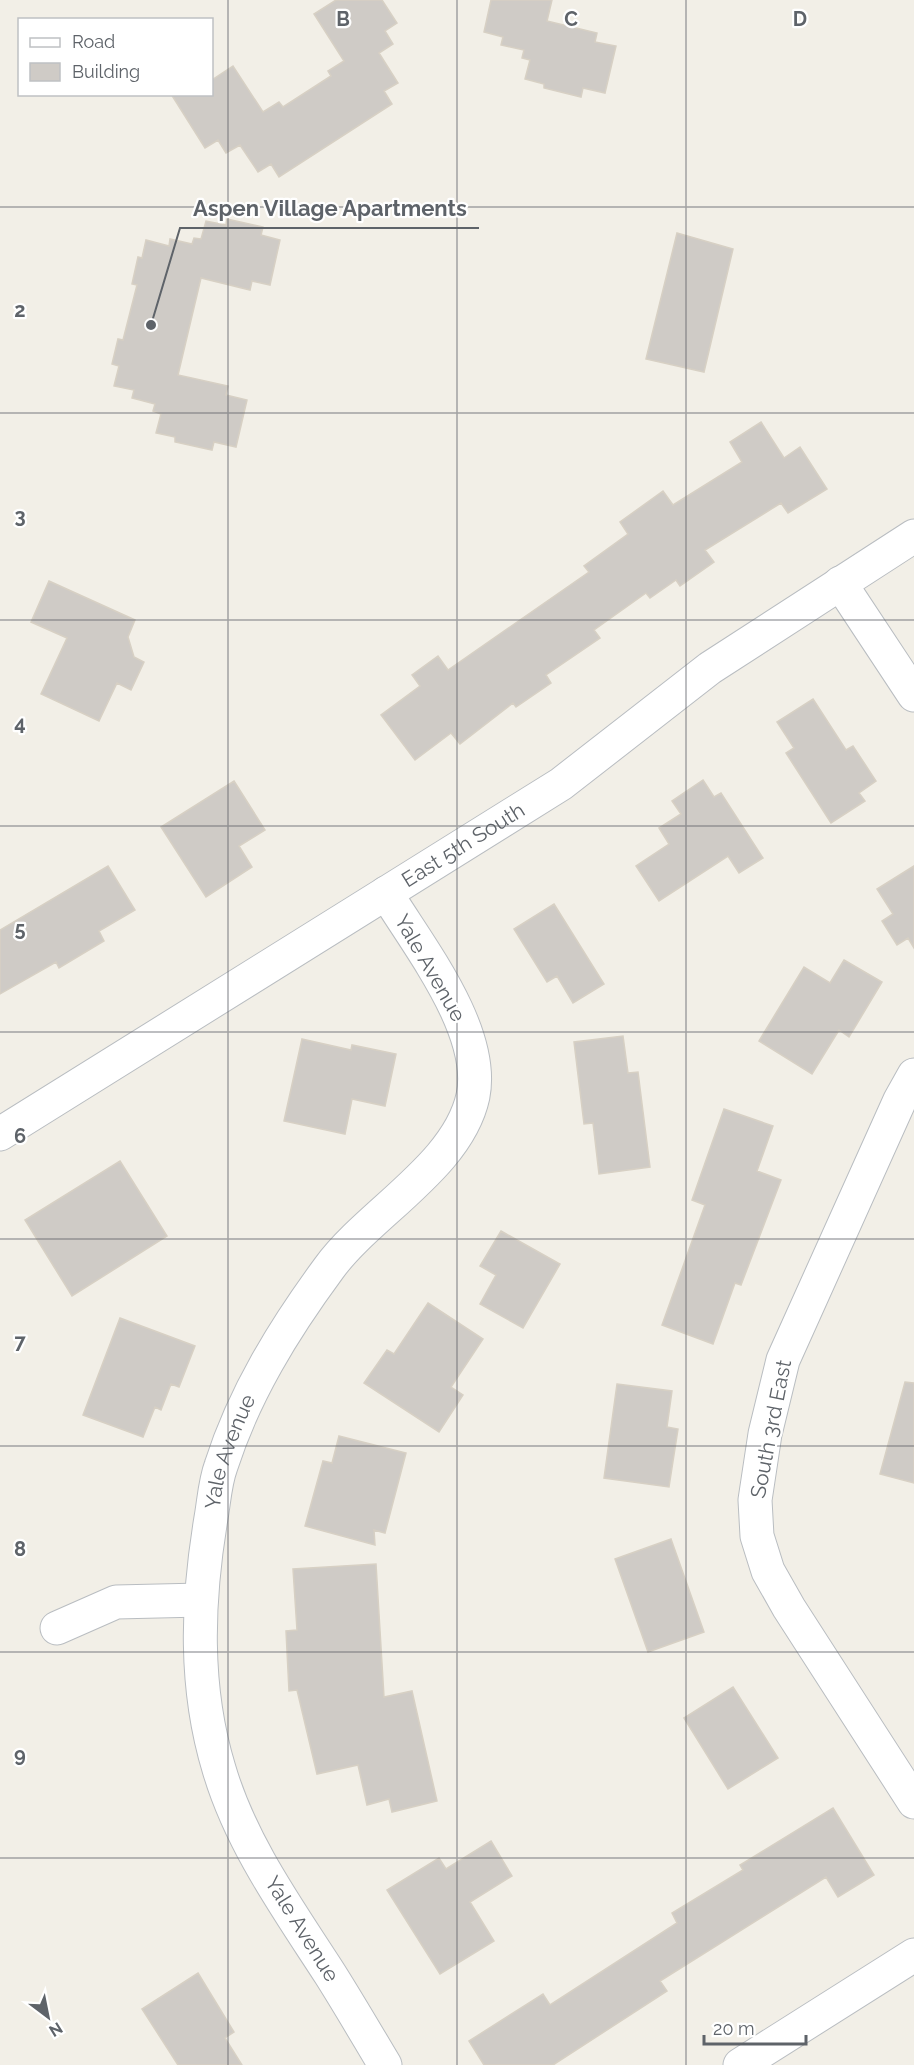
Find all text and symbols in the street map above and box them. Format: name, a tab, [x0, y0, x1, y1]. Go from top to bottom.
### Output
text: B	[336, 7, 350, 31]
text: C	[564, 7, 578, 31]
text: D	[793, 7, 807, 31]
legend	[18, 18, 213, 96]
text: Road	[72, 31, 115, 52]
text: Building	[72, 61, 140, 82]
callout: Aspen Village Apartments	[180, 188, 479, 228]
text: Aspen Village Apartments	[193, 195, 467, 221]
text: 2	[14, 298, 26, 322]
text: 3	[14, 504, 26, 528]
text: 4	[14, 711, 26, 735]
street label: East 5th South	[397, 797, 529, 892]
street label: Yale Avenue	[390, 910, 471, 1026]
text: 5	[14, 917, 26, 941]
text: 6	[14, 1124, 26, 1148]
text: 7	[14, 1330, 26, 1354]
street label: South 3rd East	[745, 1358, 796, 1500]
street label: Yale Avenue	[200, 1390, 260, 1510]
text: 8	[14, 1537, 26, 1561]
text: 9	[14, 1743, 26, 1767]
street label: Yale Avenue	[260, 1871, 345, 1986]
north arrow	[18, 1987, 78, 2047]
scale bar	[704, 2008, 806, 2046]
text: N	[45, 2018, 66, 2041]
text: 20 m	[713, 2018, 755, 2039]

